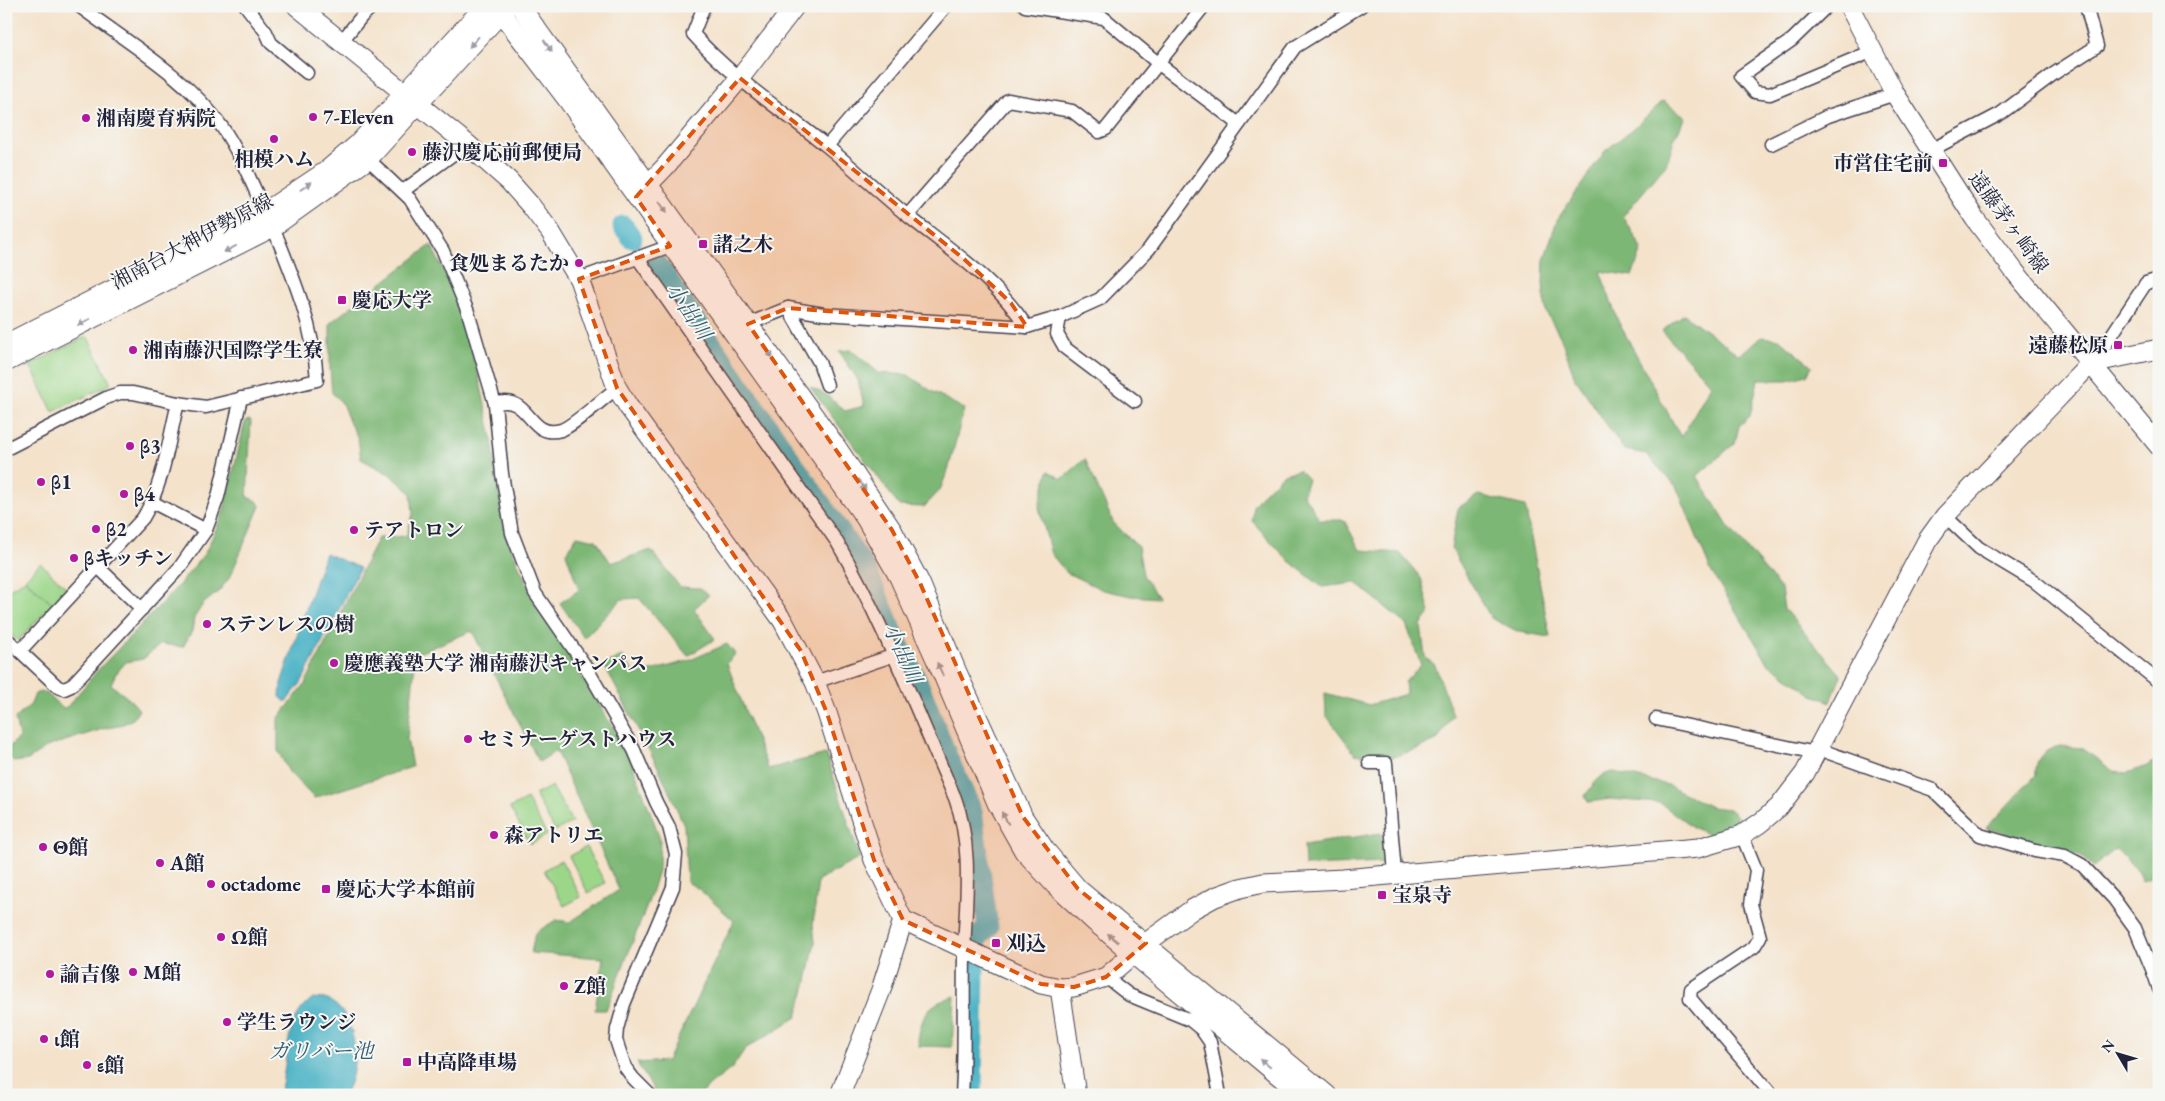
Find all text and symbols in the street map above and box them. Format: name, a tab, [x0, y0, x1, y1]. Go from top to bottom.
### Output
one-way arrow	[468, 36, 480, 48]
one-way arrow	[543, 39, 553, 53]
place label: 7-Eleven	[323, 104, 394, 130]
place label: 湘南慶育病院	[96, 105, 216, 131]
marker: 7-Eleven	[307, 111, 319, 123]
marker: 湘南慶育病院	[80, 112, 92, 124]
marker: 相模ハム	[268, 133, 280, 145]
place label: 藤沢慶応前郵便局	[422, 139, 582, 165]
place label: 相模ハム	[234, 146, 314, 172]
marker: 藤沢慶応前郵便局	[406, 146, 418, 158]
place label: 市営住宅前	[1833, 150, 1933, 176]
marker: 市営住宅前	[1937, 157, 1949, 169]
street label: 遠藤茅ヶ崎線	[1963, 166, 2055, 278]
one-way arrow	[299, 181, 312, 191]
street label: 湘南台大神伊勢原線	[106, 187, 278, 295]
one-way arrow	[657, 200, 668, 213]
place label: 諸之木	[713, 231, 773, 257]
marker: 諸之木	[697, 238, 709, 250]
one-way arrow	[222, 245, 237, 253]
place label: 食処まるたか	[449, 250, 569, 276]
marker: 食処まるたか	[573, 257, 585, 269]
water label: 小出川	[660, 277, 719, 346]
place label: 慶応大学	[352, 287, 432, 313]
marker: 慶応大学	[336, 294, 348, 306]
one-way arrow	[77, 318, 92, 326]
place label: 遠藤松原	[2028, 332, 2108, 358]
place label: 湘南藤沢国際学生寮	[143, 337, 323, 363]
marker: 遠藤松原	[2112, 339, 2124, 351]
marker: 湘南藤沢国際学生寮	[127, 344, 139, 356]
one-way arrow	[764, 345, 774, 359]
place label: β3	[140, 433, 161, 459]
marker: β3	[124, 440, 136, 452]
place label: β1	[51, 469, 72, 495]
marker: β1	[35, 476, 47, 488]
one-way arrow	[858, 478, 867, 492]
place label: β4	[134, 481, 155, 507]
marker: β4	[118, 488, 130, 500]
place label: β2	[106, 516, 127, 542]
place label: テアトロン	[364, 517, 464, 543]
marker: β2	[90, 523, 102, 535]
marker: テアトロン	[348, 524, 360, 536]
place label: βキッチン	[84, 545, 173, 571]
marker: βキッチン	[68, 552, 80, 564]
place label: ステンレスの樹	[217, 611, 355, 637]
marker: ステンレスの樹	[201, 618, 213, 630]
water label: 小出川	[878, 619, 929, 689]
place label: 慶應義塾大学 湘南藤沢キャンパス	[344, 650, 647, 676]
marker: 慶應義塾大学 湘南藤沢キャンパス	[328, 657, 340, 669]
one-way arrow	[936, 662, 944, 676]
place label: セミナーゲストハウス	[478, 726, 676, 752]
marker: セミナーゲストハウス	[462, 733, 474, 745]
one-way arrow	[1001, 810, 1009, 825]
place label: 森アトリエ	[504, 822, 604, 848]
marker: 森アトリエ	[488, 829, 500, 841]
place label: Θ館	[53, 834, 88, 860]
marker: Θ館	[37, 841, 49, 853]
place label: A館	[169, 850, 204, 876]
marker: A館	[154, 857, 166, 869]
place label: octadome	[221, 871, 301, 897]
place label: 慶応大学本館前	[336, 876, 476, 902]
marker: octadome	[205, 878, 217, 890]
place label: 宝泉寺	[1392, 882, 1452, 908]
marker: 慶応大学本館前	[320, 883, 332, 895]
marker: 宝泉寺	[1376, 889, 1388, 901]
place label: Ω館	[231, 924, 268, 950]
place label: 刈込	[1006, 930, 1046, 956]
marker: Ω館	[215, 931, 227, 943]
one-way arrow	[1106, 932, 1119, 943]
marker: 刈込	[990, 937, 1002, 949]
place label: Μ館	[143, 959, 181, 985]
place label: 諭吉像	[60, 961, 120, 987]
marker: Μ館	[127, 966, 139, 978]
marker: 諭吉像	[44, 968, 56, 980]
place label: Ζ館	[574, 973, 606, 999]
marker: Ζ館	[558, 980, 570, 992]
place label: 学生ラウンジ	[237, 1009, 357, 1035]
marker: 学生ラウンジ	[221, 1016, 233, 1028]
place label: ι館	[54, 1026, 80, 1052]
north arrow	[2092, 1028, 2142, 1078]
marker: ι館	[38, 1033, 50, 1045]
text: N	[2097, 1035, 2119, 1056]
water label: ガリバー池	[269, 1037, 375, 1064]
place label: 中高降車場	[417, 1049, 517, 1075]
place label: ε館	[97, 1052, 124, 1078]
marker: 中高降車場	[401, 1056, 413, 1068]
one-way arrow	[1259, 1058, 1272, 1069]
marker: ε館	[81, 1059, 93, 1071]

